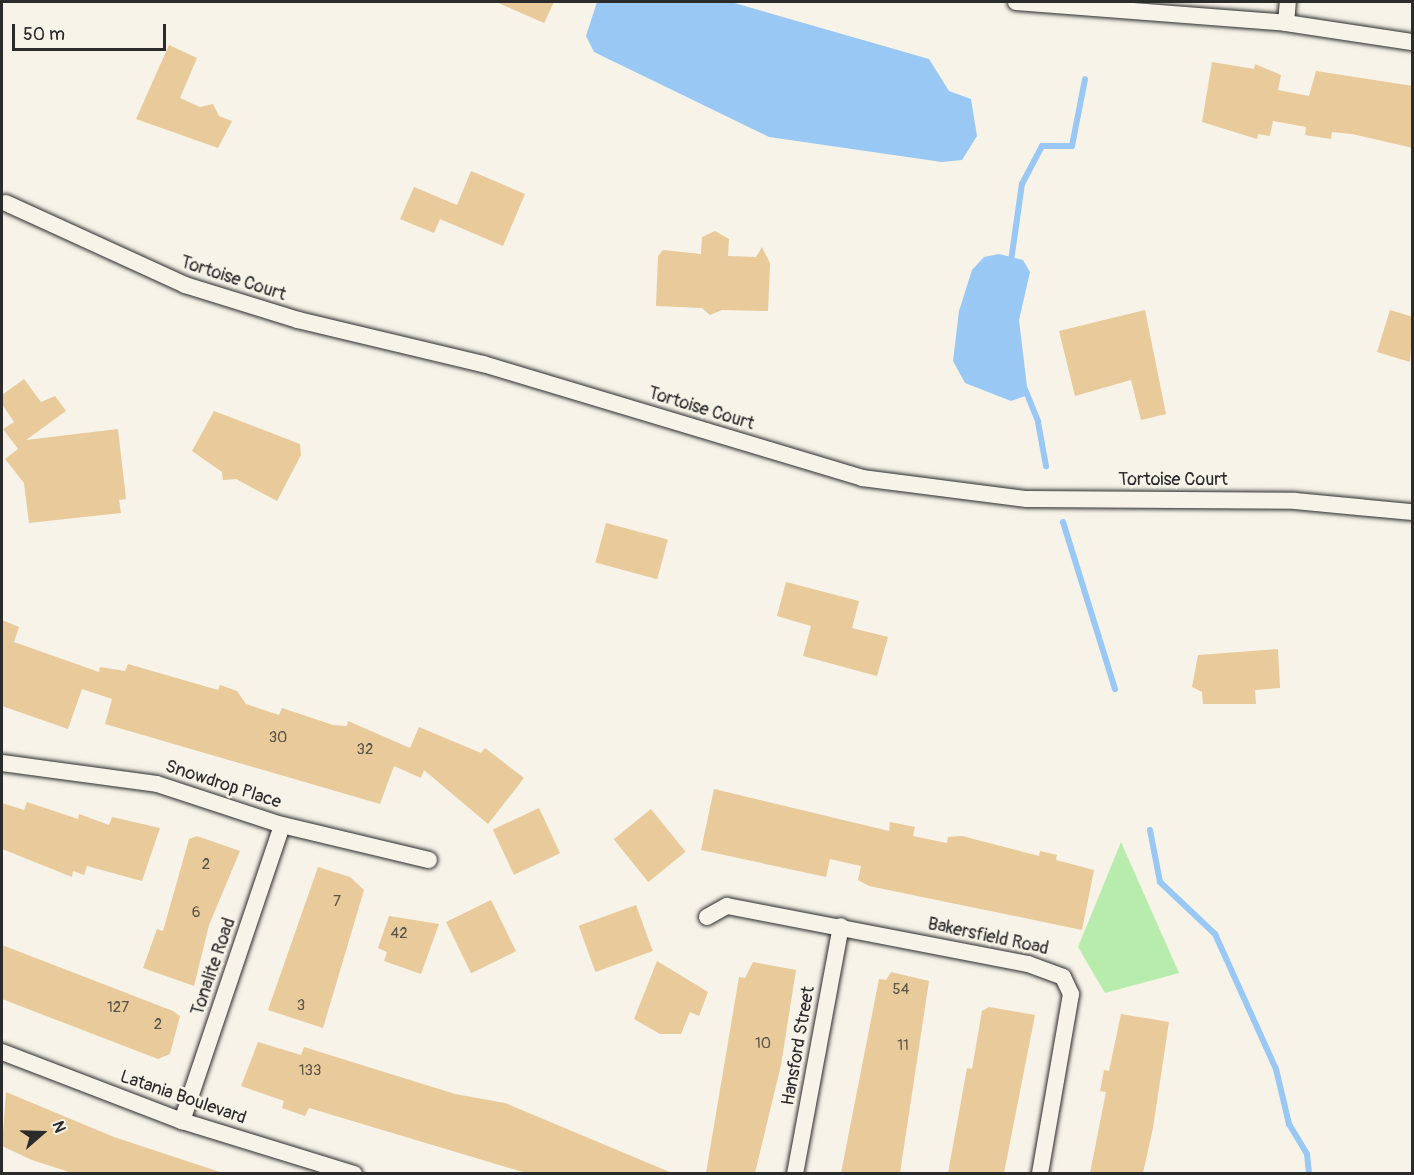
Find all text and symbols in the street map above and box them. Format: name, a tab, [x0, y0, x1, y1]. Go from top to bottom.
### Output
scale bar	[15, 12, 170, 50]
text: 50 m	[23, 23, 65, 46]
street label: Tortoise Court	[177, 252, 289, 306]
street label: Tortoise Court	[645, 383, 757, 435]
street label: Tortoise Court	[1118, 469, 1228, 491]
house number: 30	[269, 729, 287, 747]
house number: 32	[357, 741, 373, 759]
street label: Snowdrop Place	[162, 756, 284, 814]
house number: 2	[202, 856, 210, 874]
house number: 7	[333, 893, 341, 911]
house number: 6	[192, 904, 200, 922]
street label: Bakersfield Road	[926, 914, 1050, 960]
street label: Tonalite Road	[187, 915, 241, 1019]
house number: 42	[390, 925, 408, 943]
house number: 54	[893, 981, 909, 999]
street label: Hansford Street	[778, 985, 820, 1107]
house number: 3	[297, 997, 305, 1015]
house number: 127	[107, 999, 129, 1017]
house number: 2	[154, 1016, 162, 1034]
house number: 10	[755, 1035, 771, 1053]
house number: 11	[897, 1037, 909, 1055]
house number: 133	[299, 1062, 321, 1080]
street label: Latania Boulevard	[117, 1066, 249, 1130]
north arrow	[12, 1103, 72, 1163]
text: N	[48, 1118, 70, 1135]

